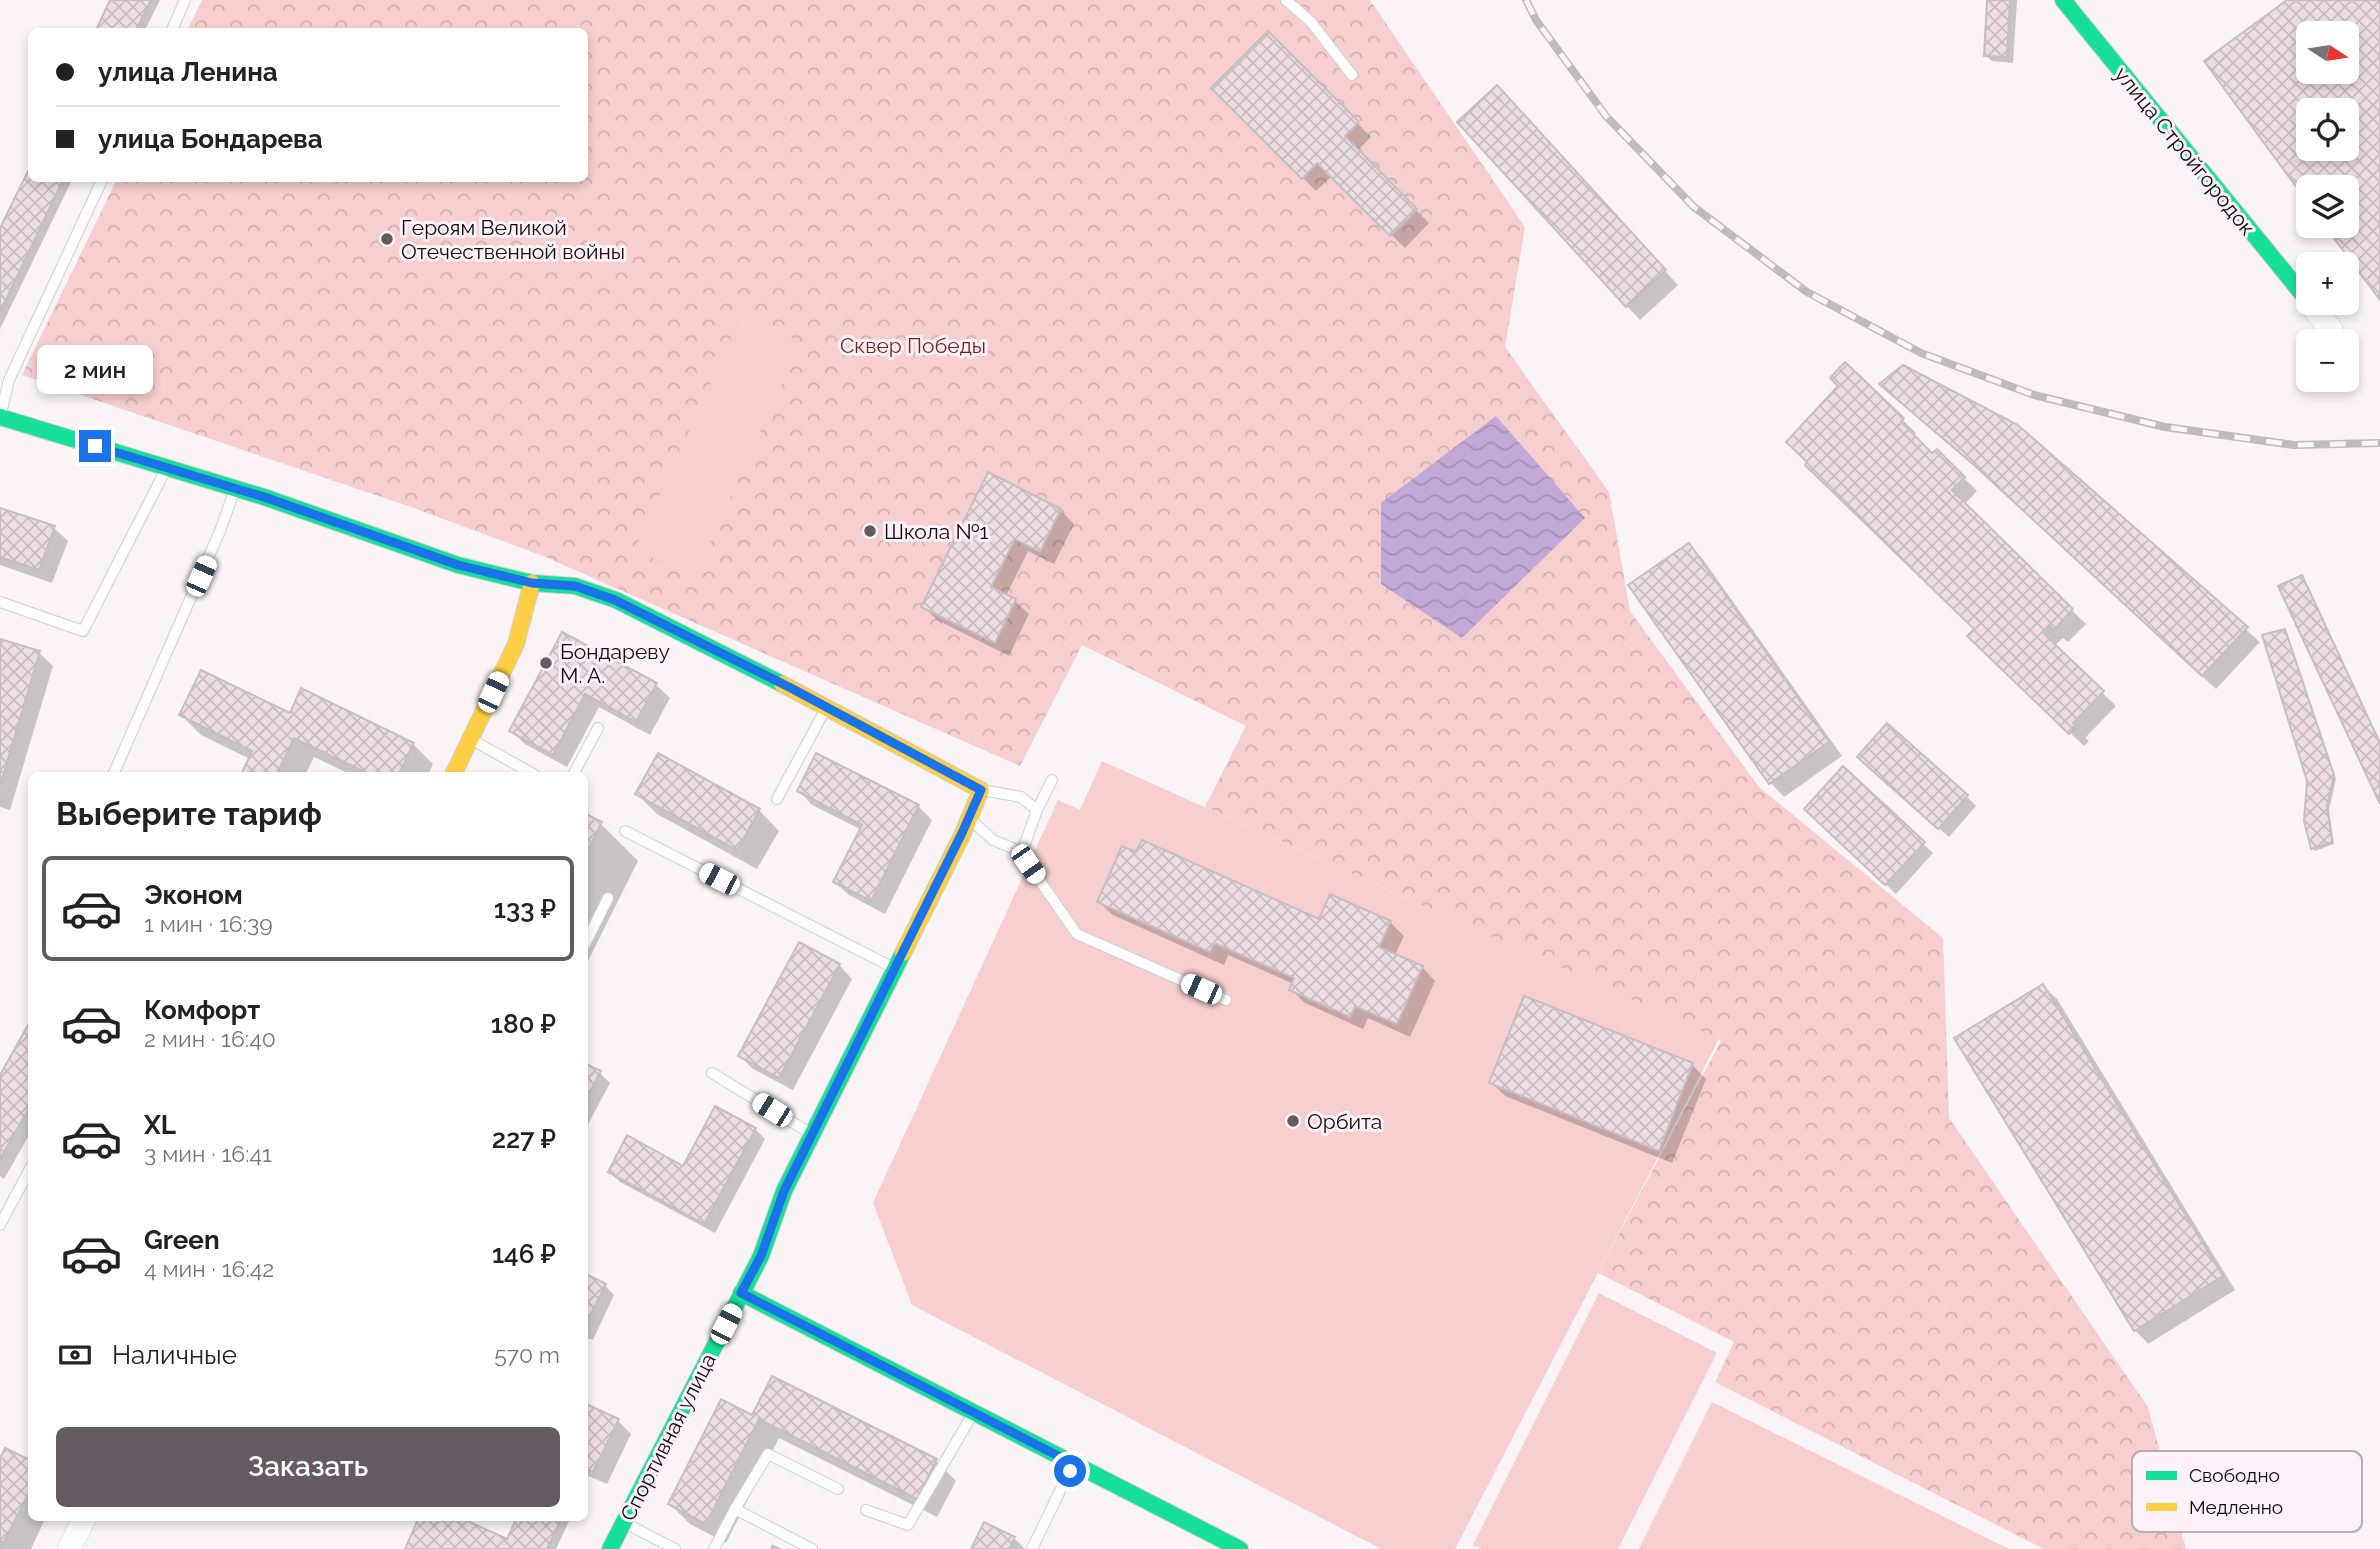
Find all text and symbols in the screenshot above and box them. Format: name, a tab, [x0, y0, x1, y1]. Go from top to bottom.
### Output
north arrow	[2296, 21, 2359, 84]
map controls	[2296, 21, 2359, 392]
text: улица Ленина	[98, 57, 278, 87]
street label: улица Стройгородок	[2109, 62, 2261, 240]
button: locate	[2296, 98, 2359, 161]
text: улица Бондарева	[98, 124, 323, 154]
button: layers	[2296, 175, 2359, 238]
place label: Героям Великой Отечественной войны	[401, 215, 625, 264]
marker: Героям Великой Отечественной войны	[379, 231, 395, 247]
button: +	[2296, 252, 2359, 315]
button: −	[2296, 329, 2359, 392]
park label: Сквер Победы	[840, 333, 986, 358]
callout: 2 мин	[37, 344, 153, 394]
text: 2 мин	[64, 356, 126, 383]
route end	[79, 430, 111, 462]
place label: Школа №1	[884, 519, 988, 544]
marker: Школа №1	[862, 523, 878, 539]
car	[183, 553, 220, 599]
place label: Бондареву М. А.	[560, 639, 670, 688]
marker: Бондареву М. А.	[538, 655, 554, 671]
car	[475, 669, 512, 715]
text: Выберите тариф	[56, 795, 322, 832]
car	[1008, 841, 1049, 887]
car	[696, 860, 743, 898]
icon: car	[60, 877, 123, 940]
text: Эконом	[144, 880, 243, 910]
text: 133 ₽	[494, 894, 556, 924]
text: 1 мин · 16:39	[144, 910, 273, 937]
car	[1178, 971, 1225, 1007]
icon: car	[60, 992, 123, 1055]
text: Комфорт	[144, 995, 260, 1025]
text: 180 ₽	[491, 1009, 556, 1039]
text: 2 мин · 16:40	[144, 1025, 276, 1052]
car	[749, 1090, 796, 1130]
icon: car	[60, 1107, 123, 1170]
place label: Орбита	[1307, 1109, 1382, 1134]
text: XL	[144, 1110, 176, 1140]
marker: Орбита	[1285, 1113, 1301, 1129]
text: 227 ₽	[492, 1124, 556, 1154]
text: 3 мин · 16:41	[144, 1140, 272, 1167]
icon: car	[60, 1222, 123, 1285]
text: Green	[144, 1225, 220, 1255]
text: 146 ₽	[492, 1239, 556, 1269]
text: 4 мин · 16:42	[144, 1255, 274, 1282]
car	[708, 1301, 745, 1347]
icon: cash	[56, 1336, 94, 1374]
text: Наличные	[112, 1340, 237, 1370]
text: 570 m	[494, 1341, 560, 1368]
street label: Спортивная улица	[615, 1349, 721, 1525]
button: Заказать	[56, 1427, 560, 1507]
legend	[2132, 1451, 2362, 1532]
route start	[1054, 1455, 1086, 1487]
text: Свободно	[2189, 1464, 2280, 1486]
text: Медленно	[2189, 1496, 2283, 1518]

